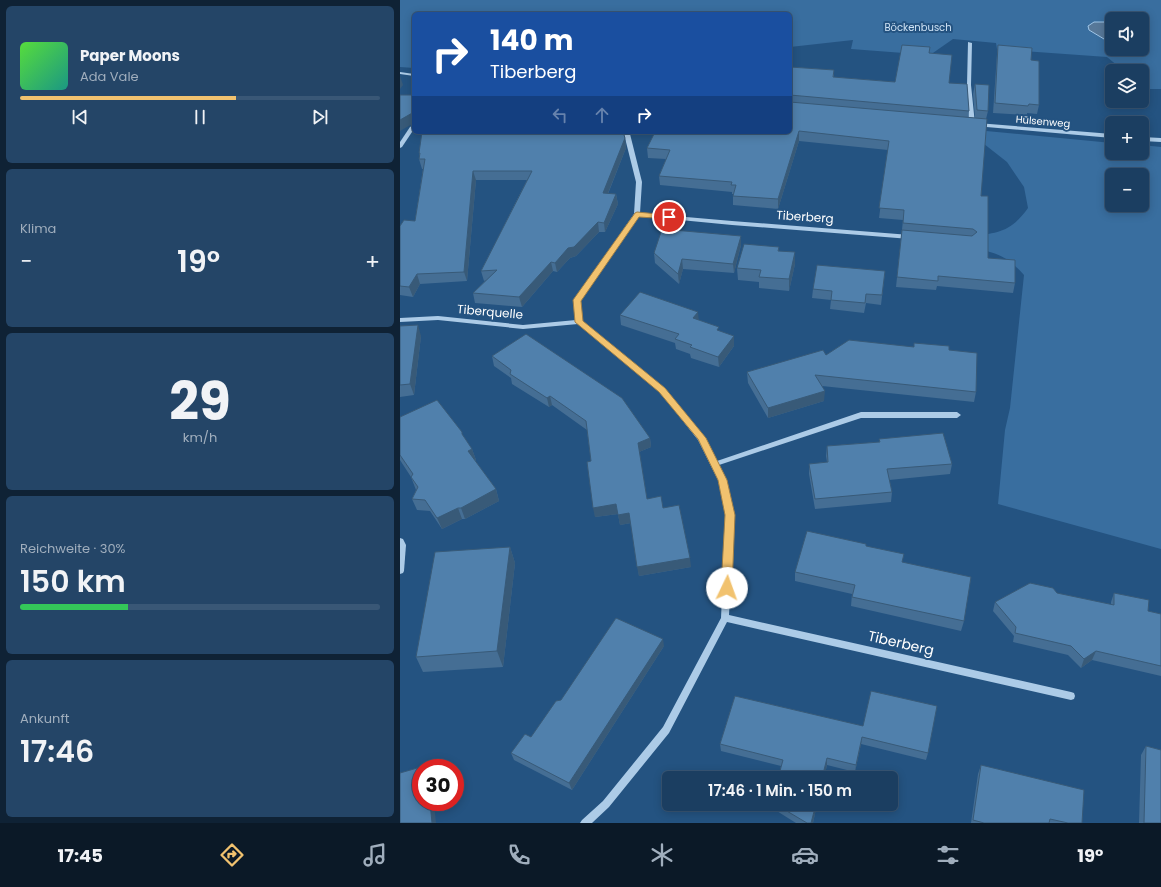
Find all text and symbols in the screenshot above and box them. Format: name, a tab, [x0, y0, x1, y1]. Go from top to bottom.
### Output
map controls	[1105, 12, 1149, 212]
button: sound	[1105, 12, 1149, 56]
park label: Böckenbusch	[884, 20, 952, 35]
text: 140 m	[490, 21, 573, 60]
icon: right	[424, 28, 476, 80]
text: Paper Moons	[80, 45, 180, 66]
text: Tiberberg	[490, 59, 576, 84]
button: layers	[1105, 64, 1149, 108]
text: Ada Vale	[80, 67, 139, 86]
icon: left	[549, 104, 571, 126]
icon: ahead	[591, 104, 613, 126]
icon: right	[633, 104, 655, 126]
icon: previous	[69, 106, 91, 128]
icon: pause	[189, 106, 211, 128]
icon: next	[309, 106, 331, 128]
street label: Hülsenweg	[1015, 112, 1071, 131]
button: +	[1105, 116, 1149, 160]
button: −	[1105, 168, 1149, 212]
pin	[652, 200, 686, 234]
icon: arrive	[658, 206, 680, 228]
street label: Tiberberg	[776, 206, 834, 227]
text: Klima	[20, 219, 56, 238]
text: 19°	[177, 240, 220, 283]
text: −	[20, 246, 32, 277]
text: +	[365, 246, 380, 277]
street label: Tiberquelle	[456, 300, 524, 323]
text: 29	[169, 365, 231, 438]
text: km/h	[183, 428, 217, 447]
text: Reichweite · 30%	[20, 539, 125, 558]
text: 150 km	[20, 560, 126, 603]
position arrow	[706, 567, 748, 609]
street label: Tiberberg	[866, 626, 936, 660]
text: Ankunft	[20, 709, 69, 728]
text: 17:46	[20, 730, 94, 773]
speed limit sign: 30	[412, 759, 464, 811]
text: 17:46 · 1 Min. · 150 m	[708, 780, 852, 801]
icon: directions	[218, 841, 246, 869]
icon: music	[361, 841, 389, 869]
icon: phone	[505, 841, 533, 869]
icon: climate	[648, 841, 676, 869]
icon: car	[791, 841, 819, 869]
icon: filters	[934, 841, 962, 869]
text: 17:45	[58, 843, 103, 868]
text: 19°	[1077, 843, 1103, 868]

